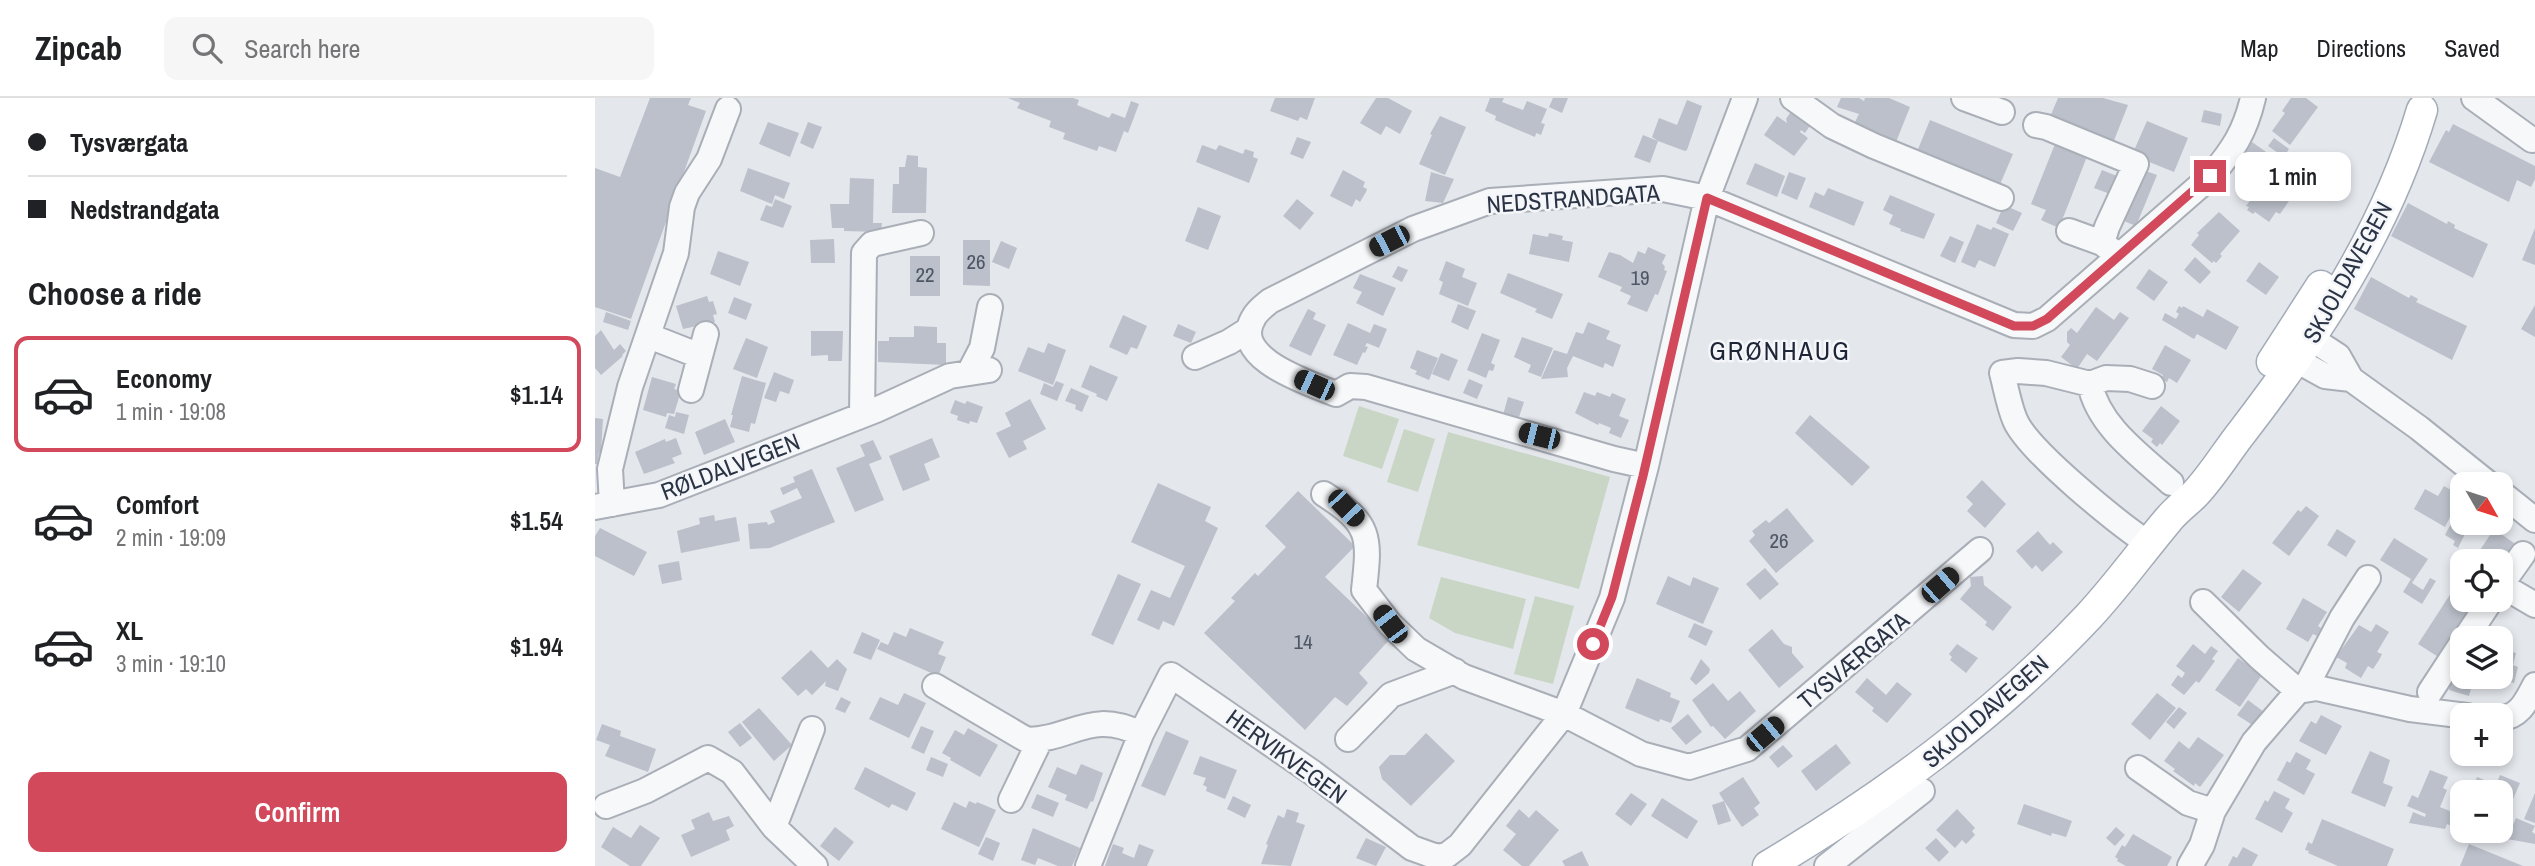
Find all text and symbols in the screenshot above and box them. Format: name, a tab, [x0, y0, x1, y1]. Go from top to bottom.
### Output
search box	[164, 17, 654, 80]
text: Zipcab	[35, 26, 122, 70]
icon: search	[188, 29, 226, 67]
text: Search here	[244, 31, 360, 66]
text: Map	[2240, 32, 2278, 64]
text: Directions	[2316, 32, 2406, 64]
text: Saved	[2444, 32, 2500, 64]
text: Tysværgata	[70, 125, 188, 160]
callout: 1 min	[2235, 152, 2350, 200]
route end	[2194, 160, 2226, 192]
text: 1 min	[2269, 161, 2317, 192]
street label: NEDSTRANDGATA	[1486, 176, 1661, 220]
text: Nedstrandgata	[70, 192, 219, 227]
street label: SKJOLDAVEGEN	[2295, 196, 2399, 348]
car	[1366, 222, 1413, 260]
house number: 26	[966, 247, 986, 276]
house number: 22	[915, 260, 935, 289]
house number: 19	[1630, 263, 1650, 292]
text: Choose a ride	[28, 272, 202, 315]
district label: GRØNHAUG	[1709, 333, 1851, 368]
text: Economy	[116, 361, 212, 396]
icon: car	[32, 363, 95, 426]
car	[1291, 367, 1338, 403]
text: $1.14	[510, 377, 563, 412]
text: 1 min · 19:08	[116, 396, 226, 427]
car	[1517, 421, 1562, 451]
street label: RØLDALVEGEN	[656, 425, 804, 507]
north arrow	[2450, 472, 2513, 536]
map controls	[2450, 472, 2513, 843]
car	[1324, 486, 1369, 530]
text: Comfort	[116, 487, 199, 522]
icon: car	[32, 489, 95, 552]
text: $1.54	[510, 503, 563, 538]
text: 2 min · 19:09	[116, 522, 226, 553]
house number: 26	[1769, 526, 1789, 555]
button: locate	[2450, 549, 2513, 612]
car	[1918, 563, 1963, 607]
car	[1369, 601, 1412, 647]
street label: TYSVÆRGATA	[1791, 603, 1916, 716]
text: XL	[116, 613, 143, 648]
icon: car	[32, 615, 95, 678]
button: layers	[2450, 626, 2513, 689]
house number: 14	[1293, 627, 1313, 656]
route start	[1577, 628, 1609, 660]
text: $1.94	[510, 629, 563, 664]
street label: SKJOLDAVEGEN	[1915, 647, 2055, 775]
text: 3 min · 19:10	[116, 648, 226, 679]
street label: HERVIKVEGEN	[1220, 701, 1354, 811]
button: +	[2450, 703, 2513, 766]
car	[1743, 712, 1788, 756]
button: Confirm	[28, 772, 567, 852]
button: −	[2450, 780, 2513, 843]

